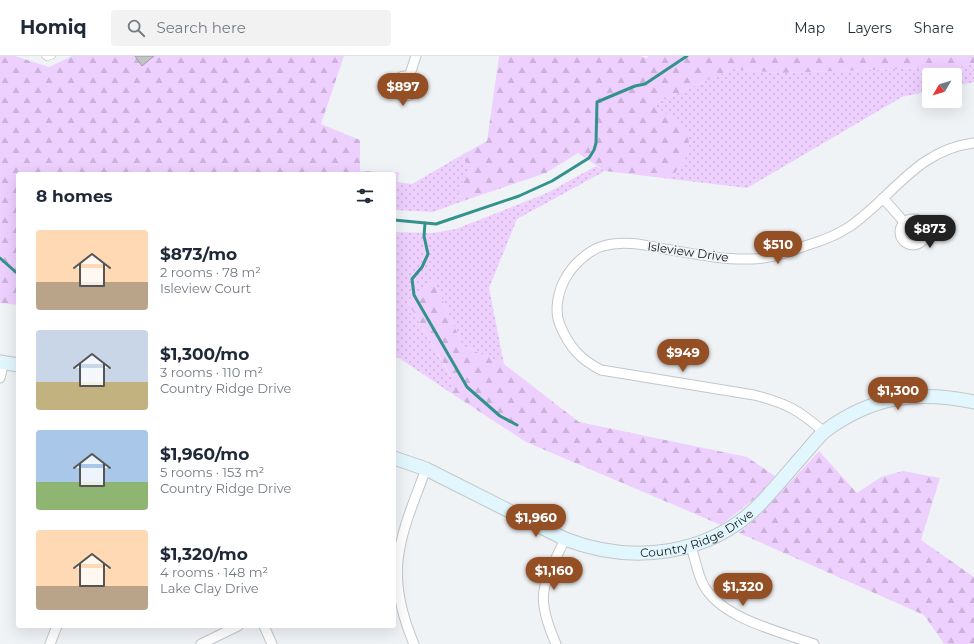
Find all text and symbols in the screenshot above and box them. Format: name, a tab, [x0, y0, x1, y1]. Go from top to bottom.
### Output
search box	[111, 10, 391, 46]
text: Homiq	[20, 16, 87, 39]
icon: search	[125, 17, 147, 39]
text: Search here	[157, 18, 246, 37]
text: Map	[794, 19, 825, 37]
text: Layers	[847, 19, 892, 37]
text: Share	[914, 19, 954, 37]
north arrow	[922, 68, 962, 108]
map controls	[922, 68, 962, 108]
pin: $897	[379, 73, 427, 107]
text: $897	[386, 78, 420, 94]
icon: filters	[354, 185, 376, 207]
text: 8 homes	[36, 186, 113, 206]
pin: $873	[906, 215, 954, 249]
text: $873	[914, 220, 946, 236]
pin: $510	[754, 231, 802, 265]
text: $510	[763, 236, 793, 252]
street label: Isleview Drive	[647, 238, 730, 265]
text: $873/mo	[160, 244, 237, 264]
icon: home	[68, 246, 116, 294]
text: 2 rooms · 78 m²	[160, 264, 261, 280]
text: Isleview Court	[160, 280, 251, 296]
pin: $949	[659, 339, 707, 373]
text: $1,300/mo	[160, 344, 249, 364]
text: $949	[666, 344, 700, 360]
icon: home	[68, 346, 116, 394]
text: 3 rooms · 110 m²	[160, 364, 263, 380]
pin: $1,300	[865, 377, 931, 411]
text: Country Ridge Drive	[160, 380, 291, 396]
text: $1,300	[877, 382, 919, 398]
text: $1,960/mo	[160, 444, 249, 464]
icon: home	[68, 446, 116, 494]
text: 5 rooms · 153 m²	[160, 464, 264, 480]
text: Country Ridge Drive	[160, 480, 291, 496]
pin: $1,960	[503, 504, 569, 538]
street label: Country Ridge Drive	[640, 506, 756, 560]
text: $1,960	[515, 509, 557, 525]
text: $1,320/mo	[160, 544, 248, 564]
icon: home	[68, 546, 116, 594]
pin: $1,160	[521, 557, 587, 591]
text: $1,160	[535, 562, 573, 578]
text: 4 rooms · 148 m²	[160, 564, 268, 580]
pin: $1,320	[710, 573, 776, 607]
text: $1,320	[723, 578, 763, 594]
text: Lake Clay Drive	[160, 580, 259, 596]

